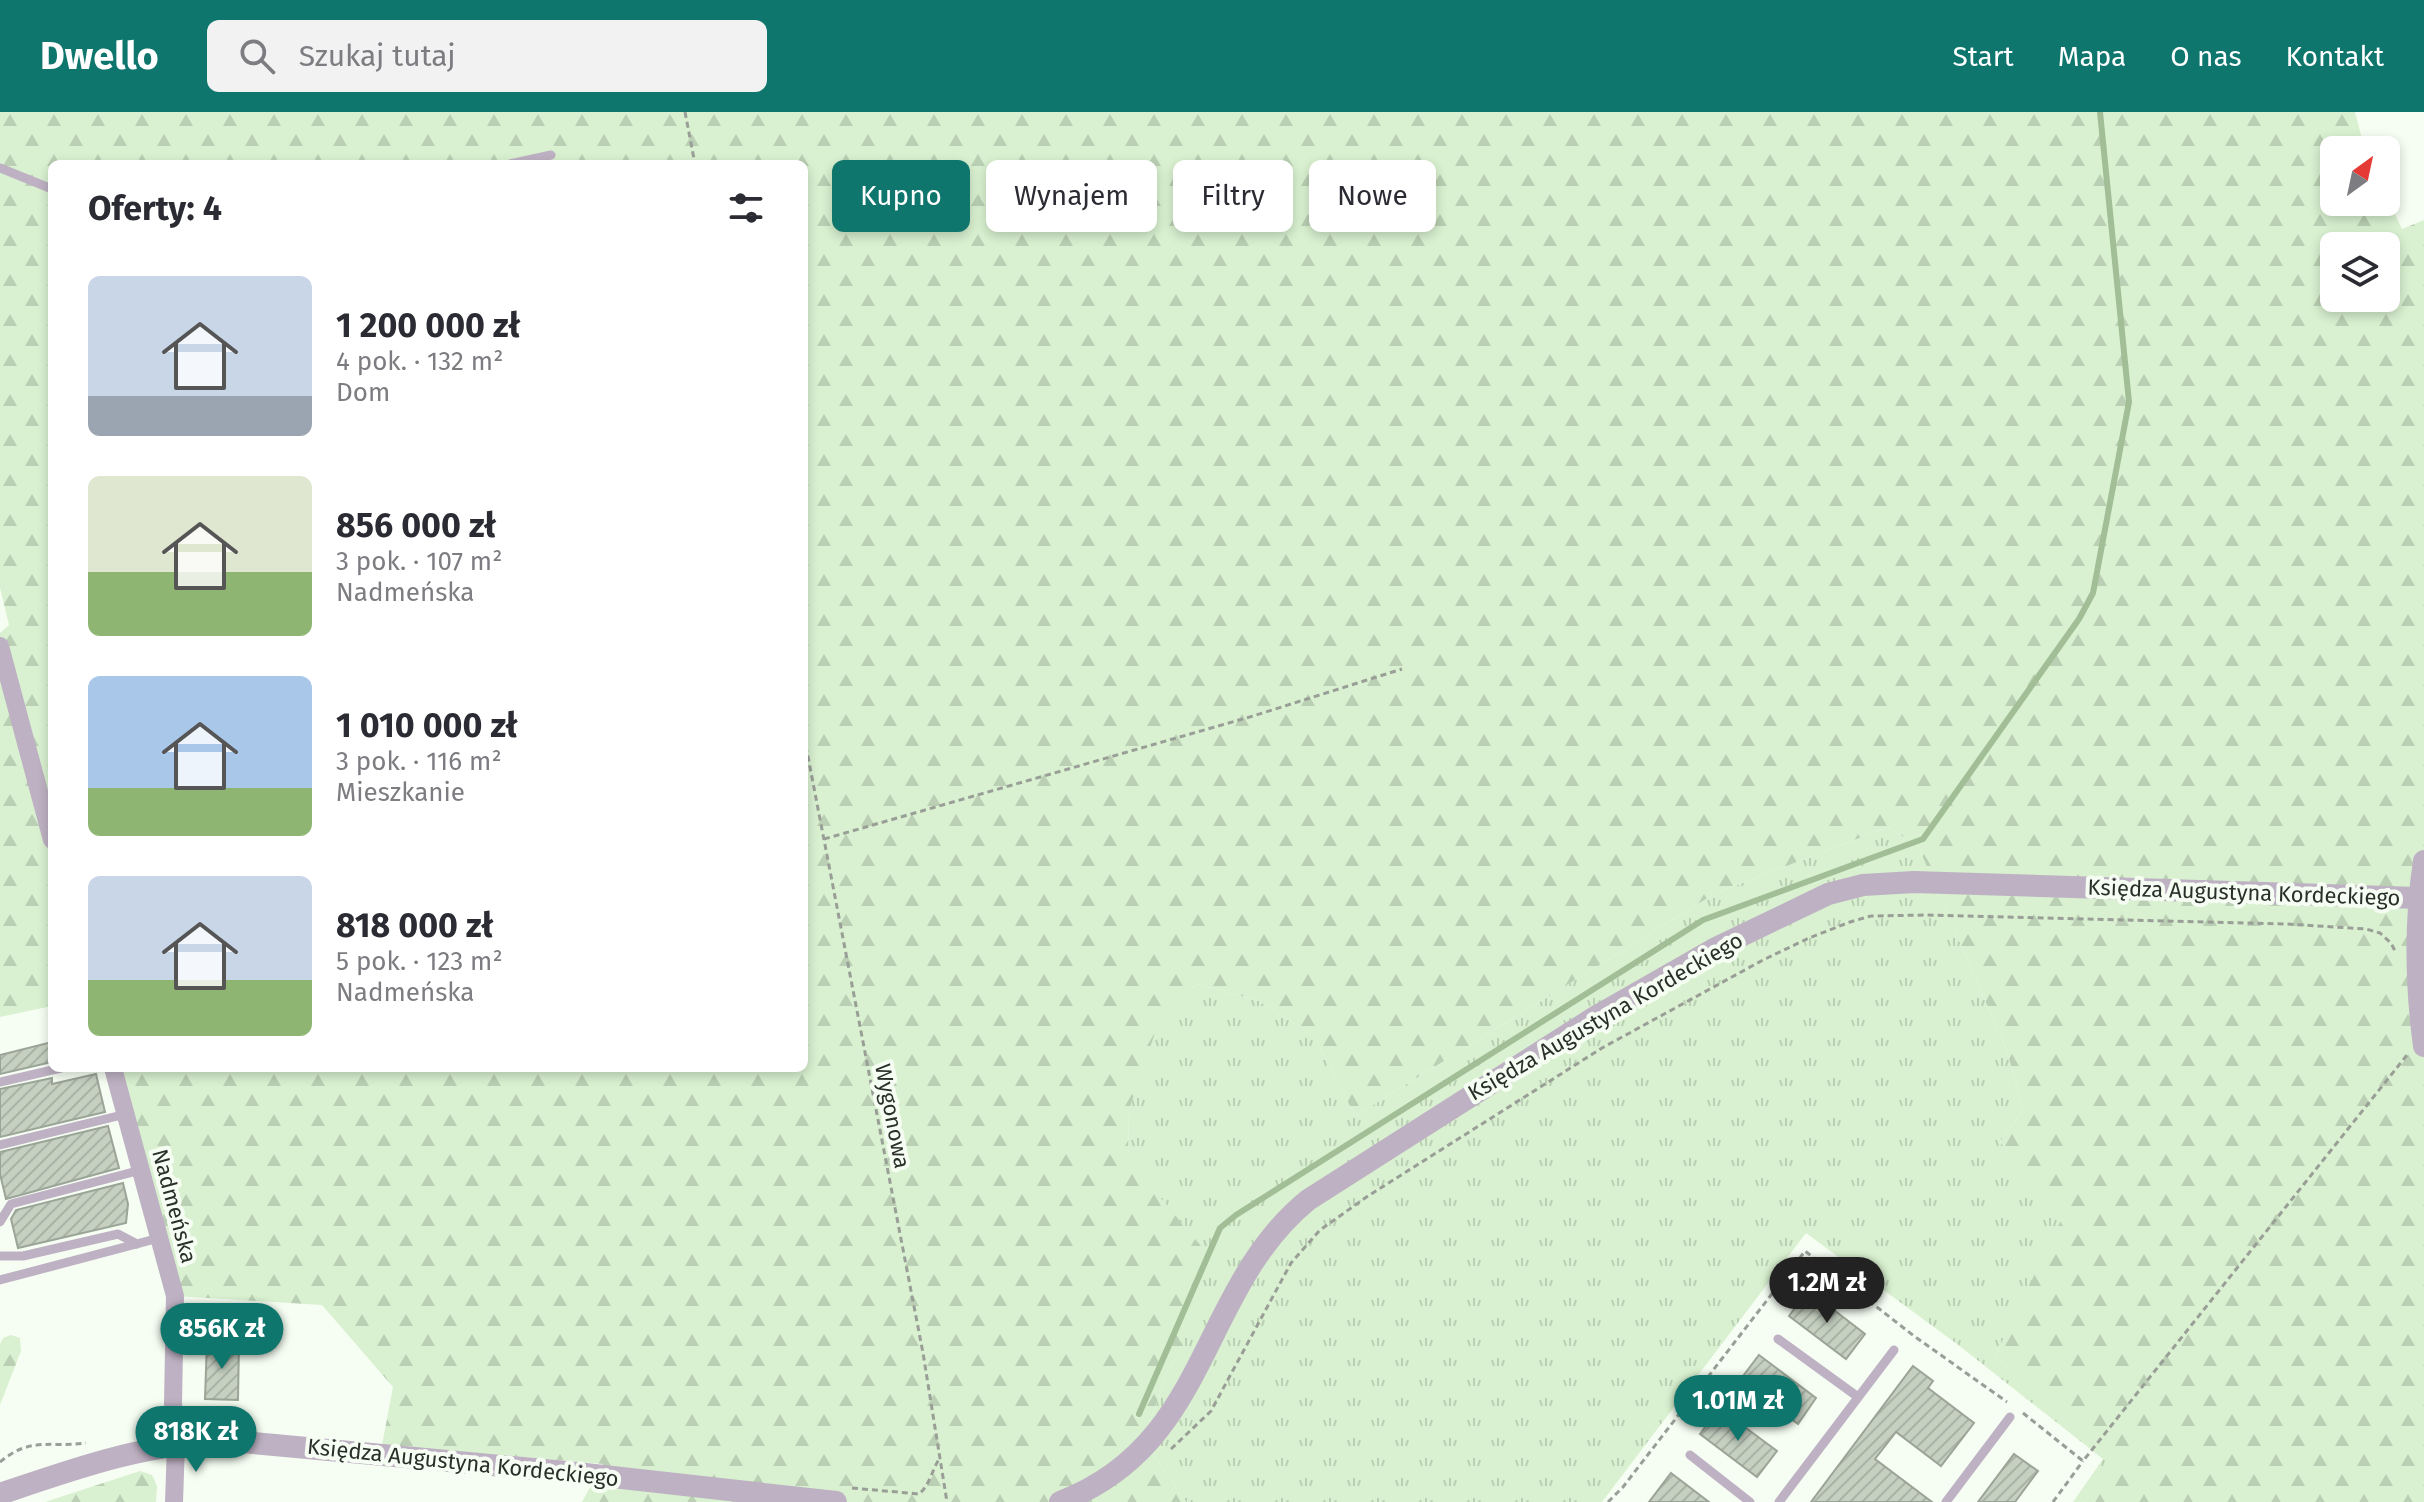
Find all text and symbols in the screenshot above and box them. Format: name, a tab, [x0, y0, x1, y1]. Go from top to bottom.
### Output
search box	[207, 20, 767, 92]
text: Dwello	[40, 33, 159, 79]
icon: search	[235, 34, 279, 78]
text: Szukaj tutaj	[299, 38, 456, 74]
text: Start	[1952, 40, 2014, 73]
text: Mapa	[2058, 40, 2126, 73]
text: O nas	[2170, 40, 2242, 73]
text: Kontakt	[2286, 40, 2384, 73]
north arrow	[2320, 136, 2400, 216]
map controls	[2320, 136, 2400, 312]
chip: Kupno	[832, 160, 970, 232]
chip: Wynajem	[986, 160, 1157, 232]
chip: Filtry	[1173, 160, 1293, 232]
chip: Nowe	[1309, 160, 1436, 232]
icon: filters	[724, 186, 768, 230]
text: Oferty: 4	[88, 188, 222, 229]
button: layers	[2320, 232, 2400, 312]
text: 1 200 000 zł	[336, 305, 520, 346]
icon: home	[152, 308, 248, 404]
text: 4 pok. · 132 m²	[336, 346, 503, 377]
text: Dom	[336, 377, 390, 408]
text: 856 000 zł	[336, 505, 496, 546]
icon: home	[152, 508, 248, 604]
text: 3 pok. · 107 m²	[336, 546, 502, 577]
text: Nadmeńska	[336, 577, 474, 608]
text: 1 010 000 zł	[336, 705, 518, 746]
icon: home	[152, 708, 248, 804]
text: 3 pok. · 116 m²	[336, 746, 502, 777]
text: Mieszkanie	[336, 777, 465, 808]
street label: Księdza Augustyna Kordeckiego	[2087, 874, 2401, 911]
text: 818 000 zł	[336, 905, 493, 946]
icon: home	[152, 908, 248, 1004]
street label: Księdza Augustyna Kordeckiego	[1463, 926, 1748, 1106]
text: 5 pok. · 123 m²	[336, 946, 503, 977]
text: Nadmeńska	[336, 977, 474, 1008]
street label: Wygonowa	[869, 1061, 916, 1171]
street label: Nadmeńska	[146, 1146, 203, 1266]
pin: 1.2M zł	[1753, 1257, 1901, 1325]
text: 1.2M zł	[1787, 1267, 1867, 1298]
pin: 856K zł	[148, 1303, 296, 1371]
text: 856K zł	[178, 1313, 266, 1344]
pin: 1.01M zł	[1655, 1375, 1821, 1443]
text: 1.01M zł	[1692, 1385, 1784, 1416]
pin: 818K zł	[122, 1406, 270, 1474]
text: 818K zł	[153, 1416, 239, 1447]
street label: Księdza Augustyna Kordeckiego	[306, 1433, 620, 1492]

